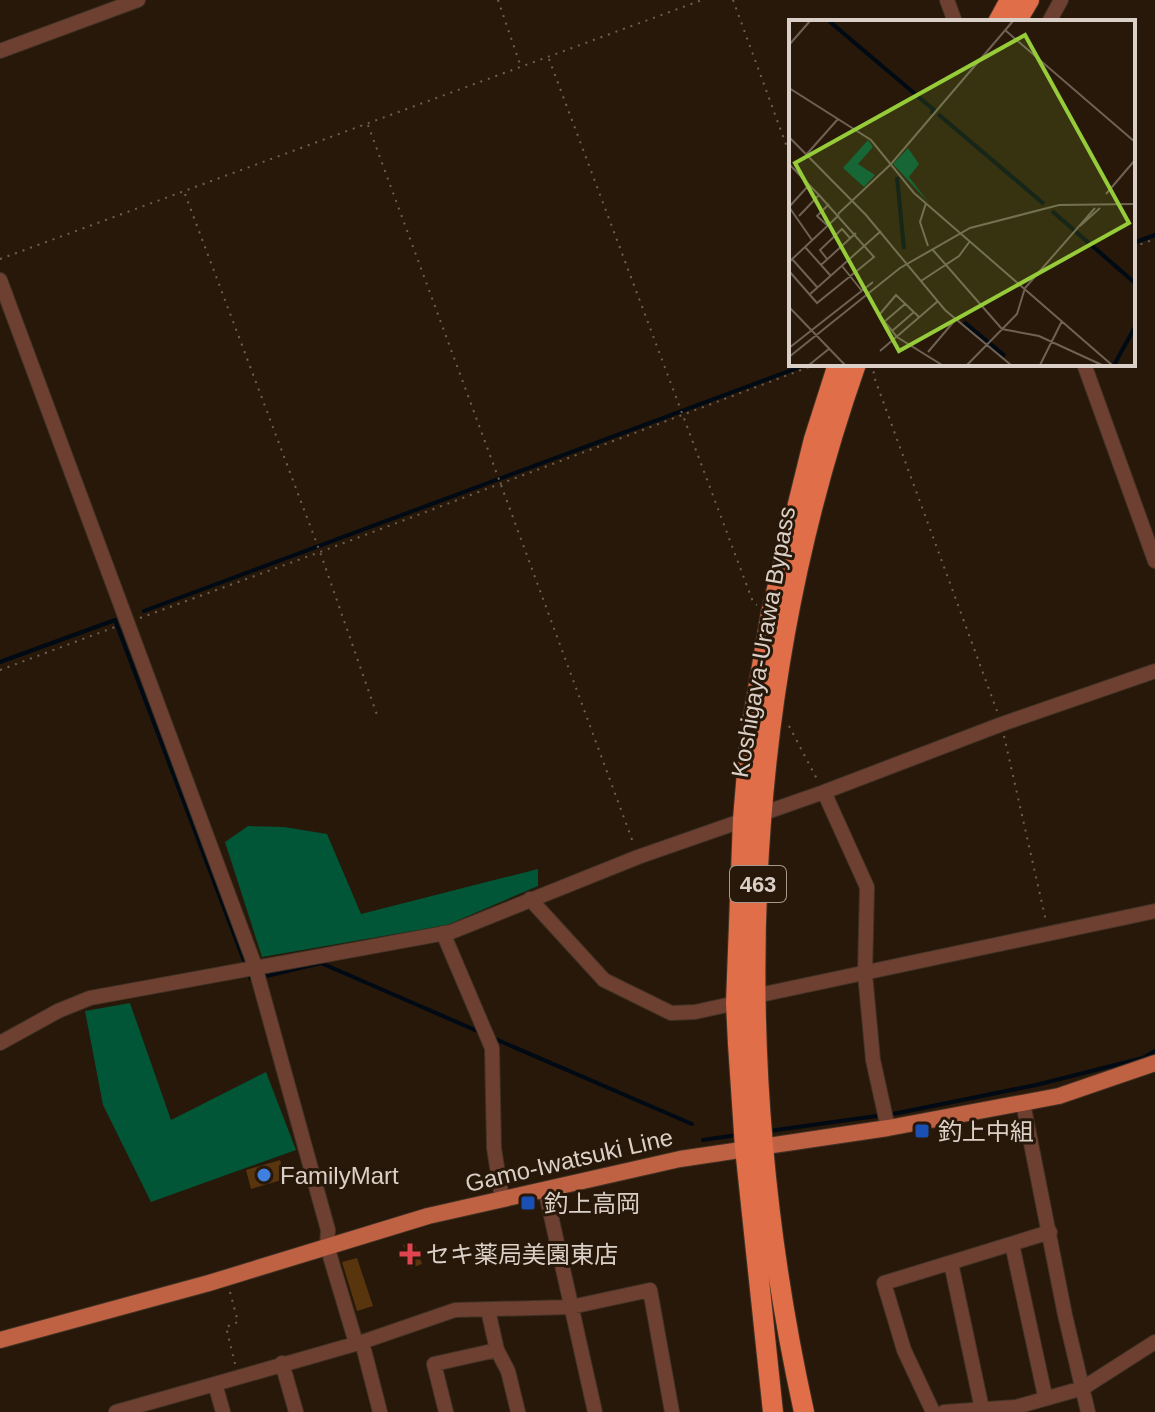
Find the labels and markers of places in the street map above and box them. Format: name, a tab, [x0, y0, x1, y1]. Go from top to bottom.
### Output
place label: 釣上中組	[938, 1118, 1034, 1145]
marker: 釣上中組	[913, 1122, 931, 1140]
place label: FamilyMart	[280, 1162, 399, 1189]
marker: FamilyMart	[255, 1166, 273, 1184]
place label: 釣上高岡	[544, 1190, 640, 1217]
marker: 釣上高岡	[519, 1194, 537, 1212]
place label: セキ薬局美園東店	[426, 1241, 618, 1268]
marker: セキ薬局美園東店	[401, 1245, 419, 1263]

